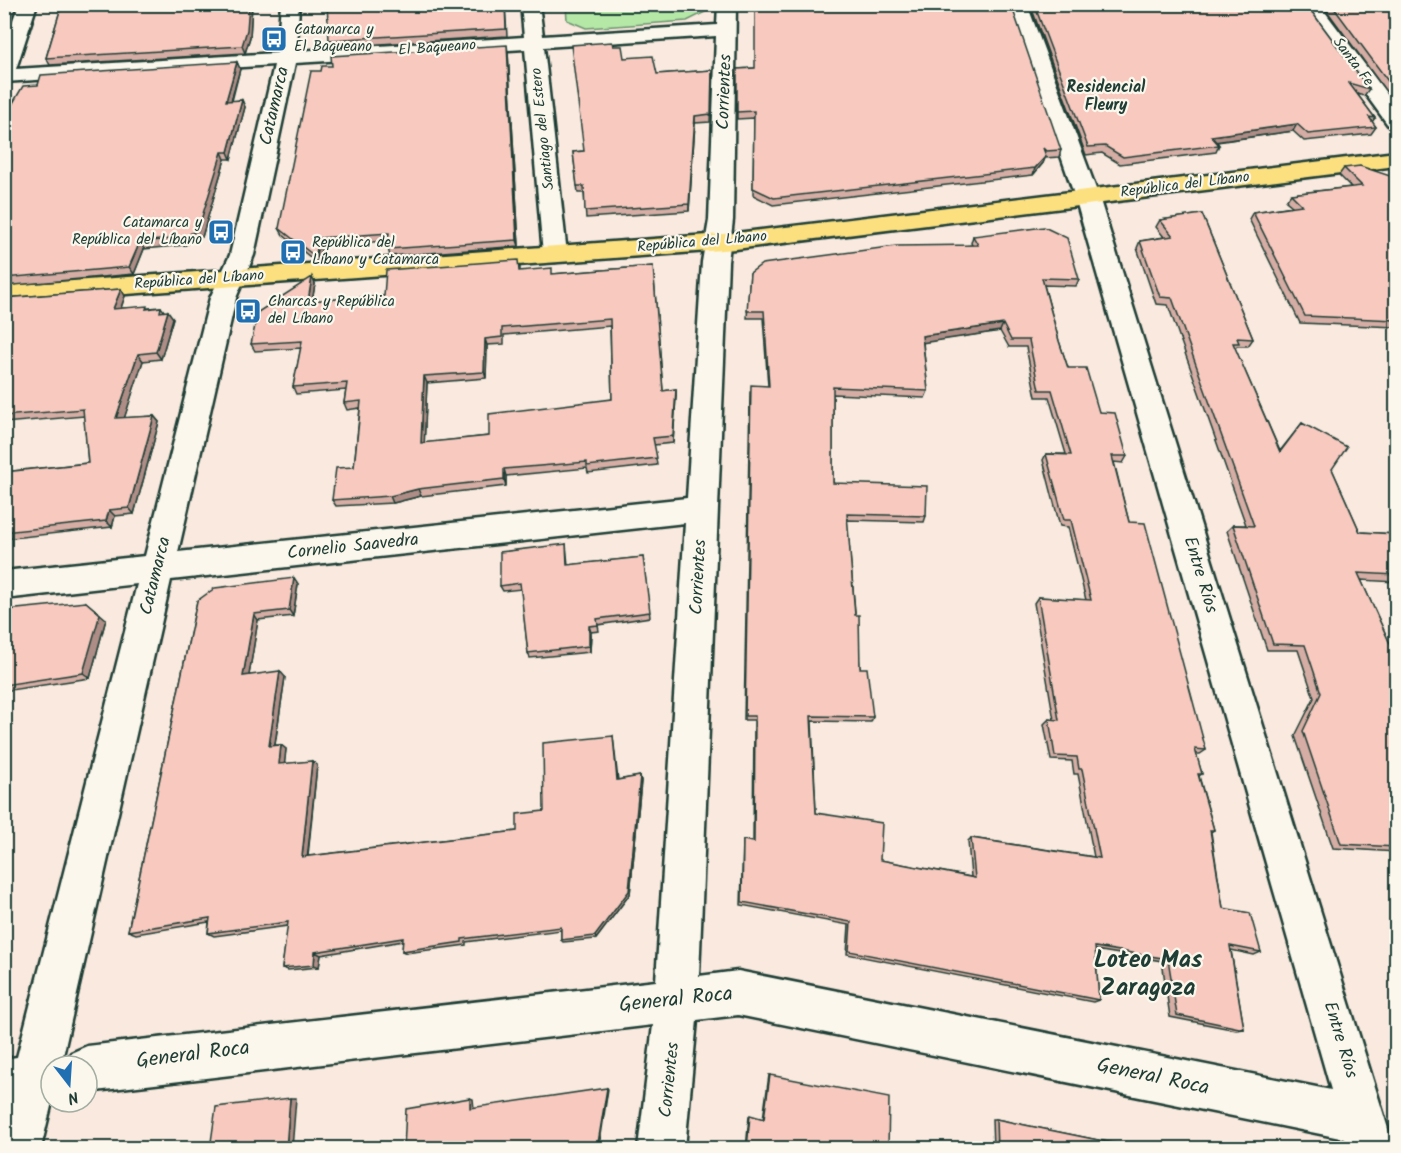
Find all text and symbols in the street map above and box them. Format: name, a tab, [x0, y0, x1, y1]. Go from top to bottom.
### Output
place label: Catamarca y El Baqueano	[294, 18, 375, 59]
bus stop icon: Catamarca y El Baqueano	[259, 24, 289, 54]
street label: Santa Fe	[1326, 32, 1380, 92]
street label: El Baqueano	[397, 33, 477, 63]
street label: Corrientes	[709, 53, 741, 130]
street label: Catamarca	[252, 64, 298, 148]
street label: Santiago del Estero	[525, 67, 561, 191]
district label: Residencial Fleury	[1067, 75, 1146, 118]
street label: República del Líbano	[1119, 165, 1251, 205]
place label: Catamarca y República del Líbano	[72, 211, 203, 252]
bus stop icon: Catamarca y República del Líbano	[206, 217, 236, 247]
street label: República del Líbano	[636, 224, 768, 260]
place label: República del Líbano y Catamarca	[312, 231, 439, 272]
bus stop icon: República del Líbano y Catamarca	[278, 237, 308, 267]
street label: República del Líbano	[133, 263, 265, 297]
place label: Charcas y República del Líbano	[268, 290, 395, 331]
bus stop icon: Charcas y República del Líbano	[233, 296, 263, 326]
street label: Cornelio Saavedra	[286, 526, 420, 568]
street label: Entre Ríos	[1175, 533, 1226, 617]
street label: Catamarca	[132, 534, 180, 618]
street label: Corrientes	[683, 538, 715, 615]
district label: Loteo Mas Zaragoza	[1094, 941, 1202, 1008]
street label: General Roca	[617, 978, 735, 1022]
street label: Entre Ríos	[1315, 998, 1366, 1082]
street label: General Roca	[134, 1032, 252, 1078]
street label: Corrientes	[652, 1041, 688, 1119]
street label: General Roca	[1094, 1049, 1212, 1105]
north arrow	[39, 1054, 99, 1114]
text: N	[64, 1083, 81, 1110]

